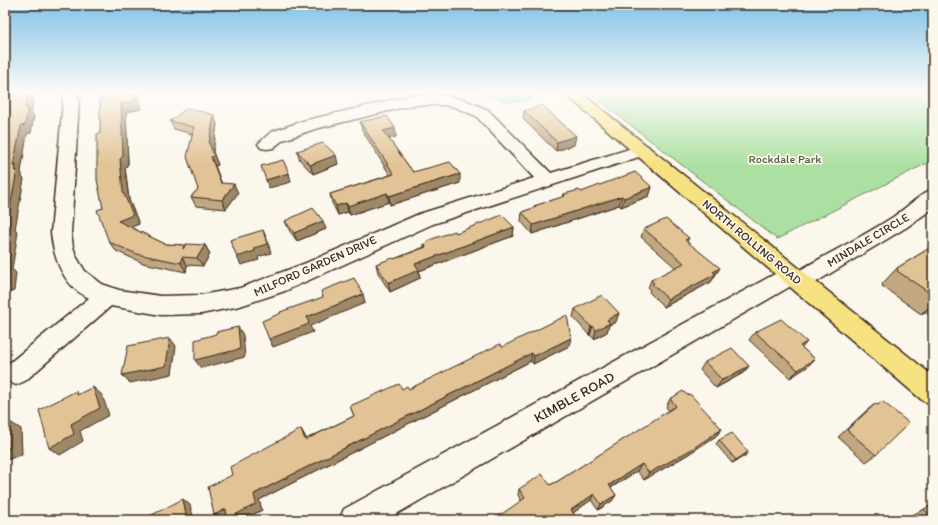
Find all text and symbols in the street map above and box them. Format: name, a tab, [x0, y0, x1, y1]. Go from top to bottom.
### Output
park label: Rockdale Park	[749, 152, 822, 166]
street label: NORTH ROLLING ROAD	[700, 196, 805, 288]
street label: MINDALE CIRCLE	[824, 210, 912, 270]
street label: MILFORD GARDEN DRIVE	[252, 232, 379, 299]
street label: KIMBLE ROAD	[531, 368, 618, 427]

